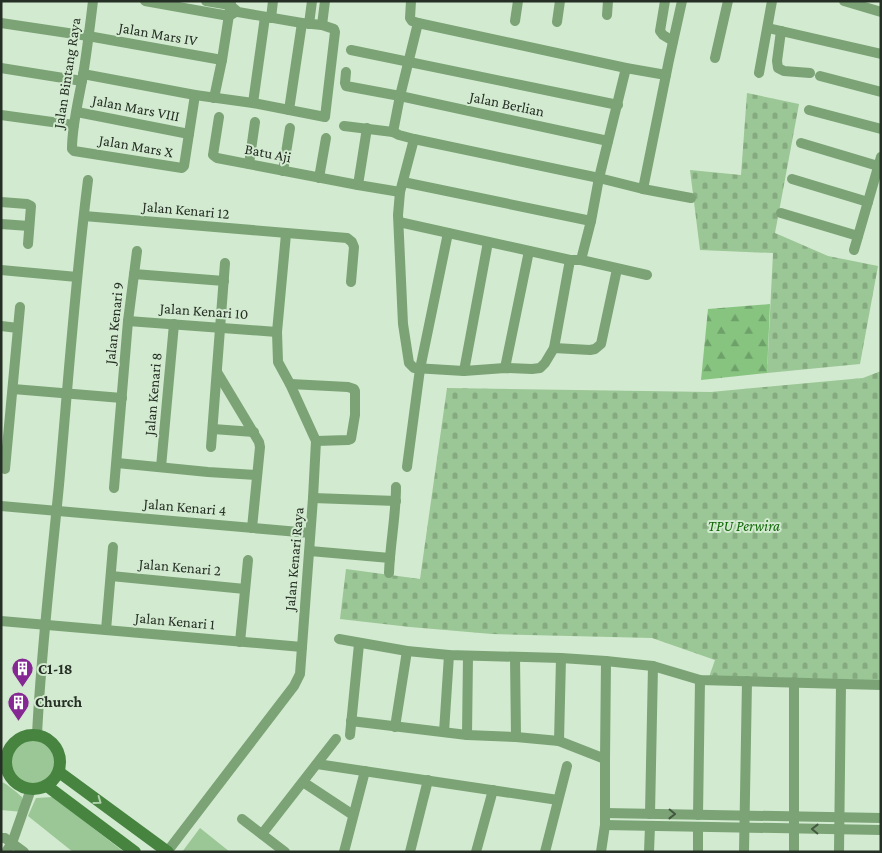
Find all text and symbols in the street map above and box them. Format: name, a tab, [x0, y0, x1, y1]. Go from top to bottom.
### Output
street label: Jalan Bintang Raya	[50, 16, 85, 132]
street label: Jalan Mars IV	[115, 19, 199, 50]
street label: Jalan Berlian	[466, 88, 546, 121]
street label: Jalan Mars VIII	[89, 91, 181, 125]
street label: Jalan Mars X	[96, 131, 175, 161]
street label: Batu Aji	[243, 141, 293, 166]
street label: Jalan Kenari 12	[140, 198, 230, 223]
street label: Jalan Kenari 9	[102, 281, 127, 367]
street label: Jalan Kenari 10	[157, 300, 249, 323]
street label: Jalan Kenari 8	[141, 352, 166, 438]
street label: Jalan Kenari 4	[141, 495, 227, 520]
street label: Jalan Kenari Raya	[281, 506, 308, 614]
park label: TPU Perwira	[708, 518, 780, 534]
street label: Jalan Kenari 2	[136, 555, 222, 580]
street label: Jalan Kenari 1	[132, 609, 216, 633]
building icon: C1-18	[10, 657, 34, 688]
place label: C1-18	[38, 661, 73, 677]
building icon: Church	[7, 690, 31, 721]
place label: Church	[35, 694, 83, 710]
one-way arrow	[92, 795, 101, 803]
one-way arrow	[668, 809, 676, 820]
one-way arrow	[810, 823, 818, 834]

